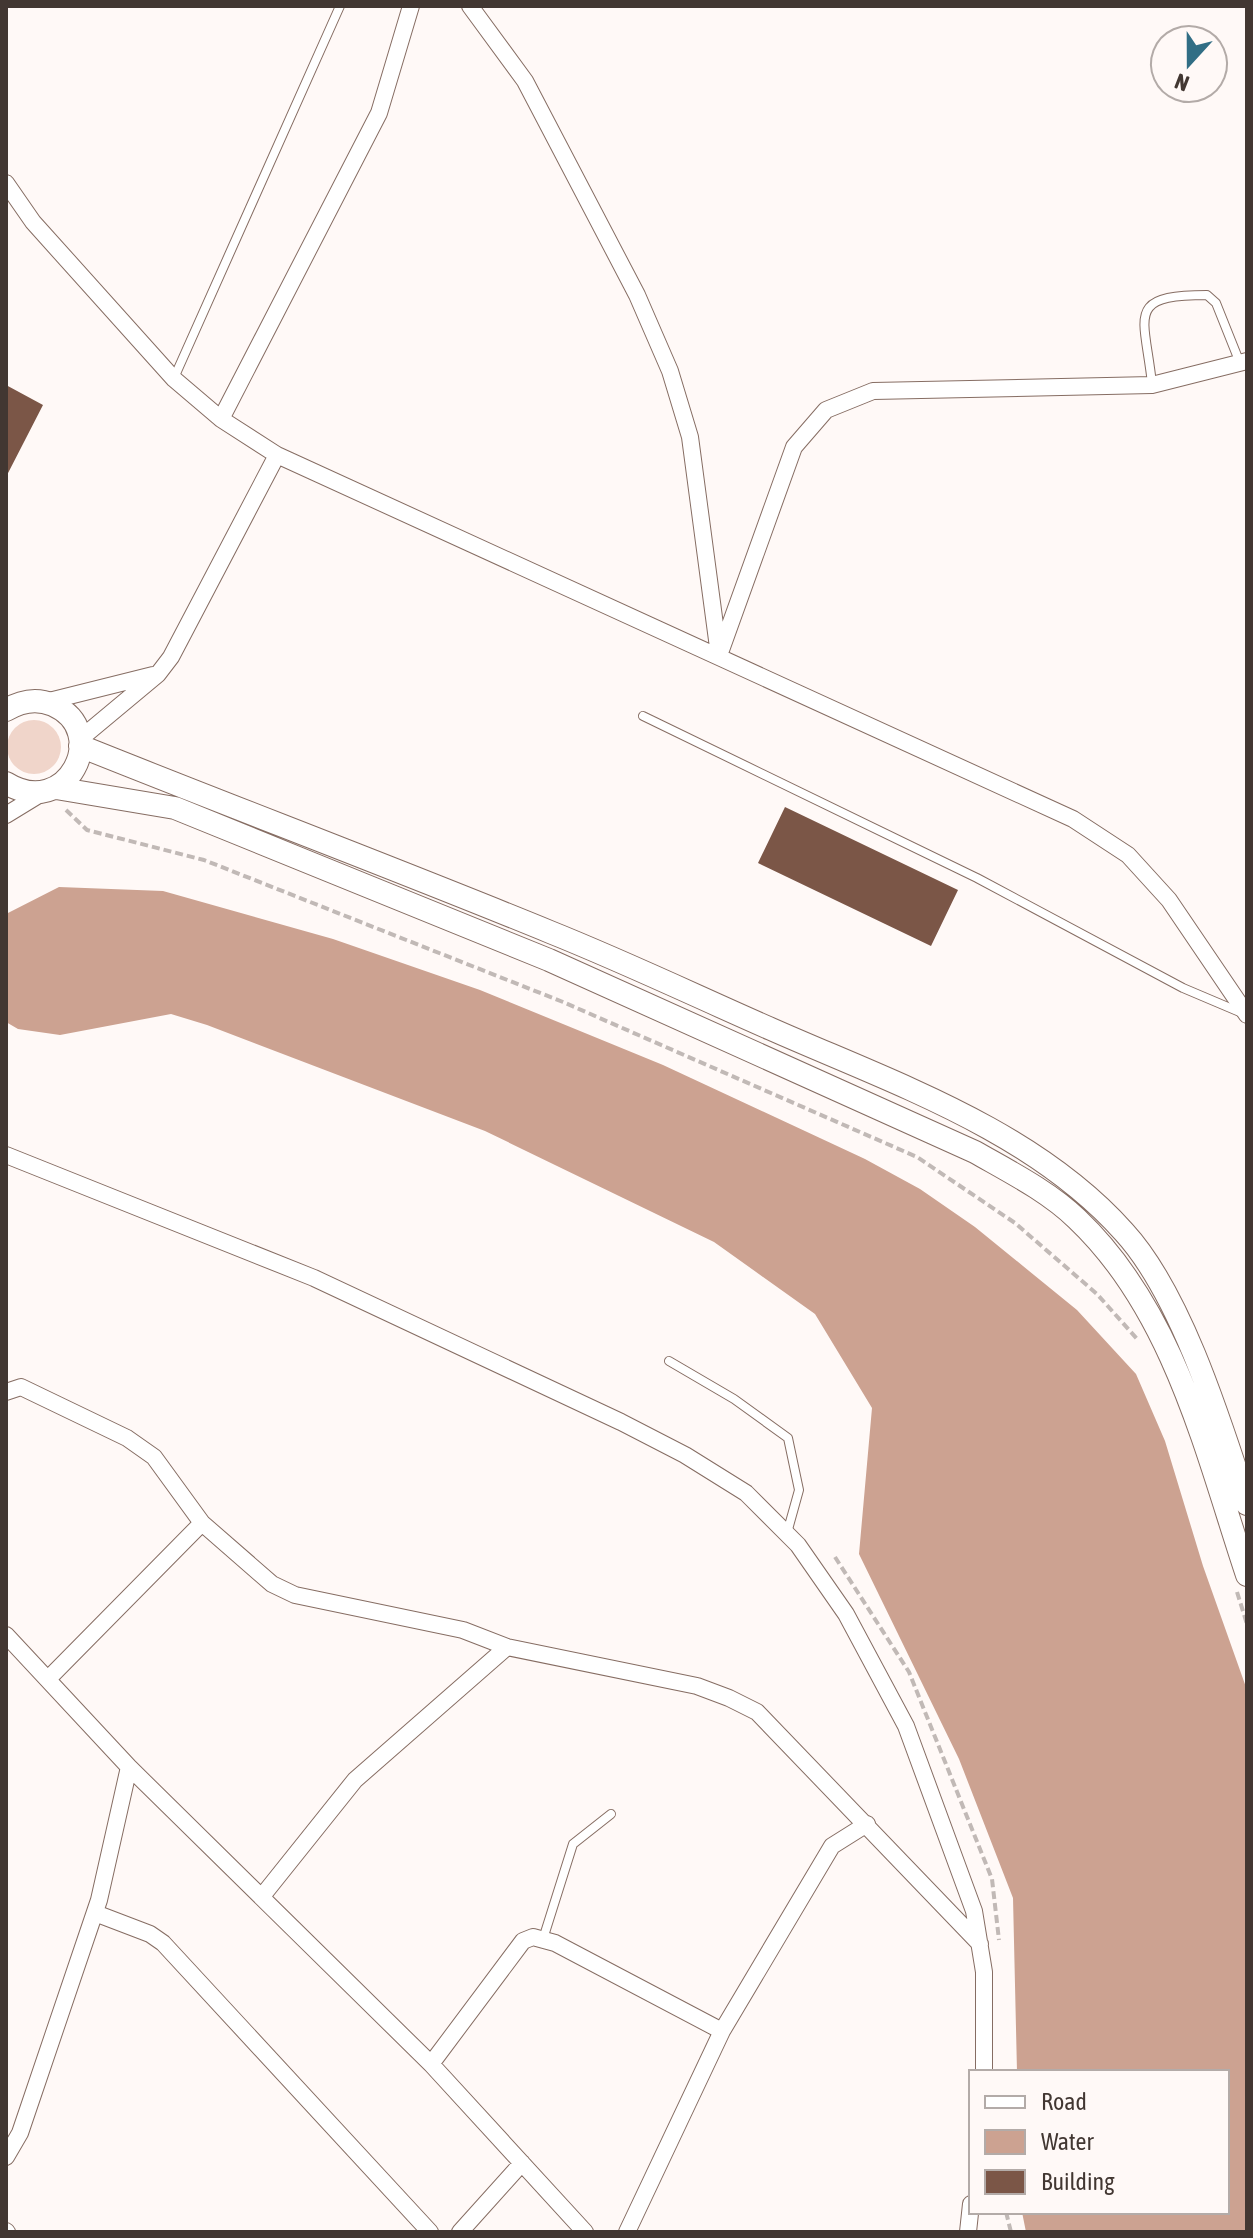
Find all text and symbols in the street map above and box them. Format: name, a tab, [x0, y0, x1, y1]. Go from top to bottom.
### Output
north arrow	[1149, 24, 1229, 104]
text: N	[1171, 68, 1193, 97]
legend	[969, 2070, 1229, 2214]
text: Road	[1041, 2088, 1087, 2115]
text: Water	[1041, 2128, 1094, 2155]
text: Building	[1041, 2168, 1115, 2195]

